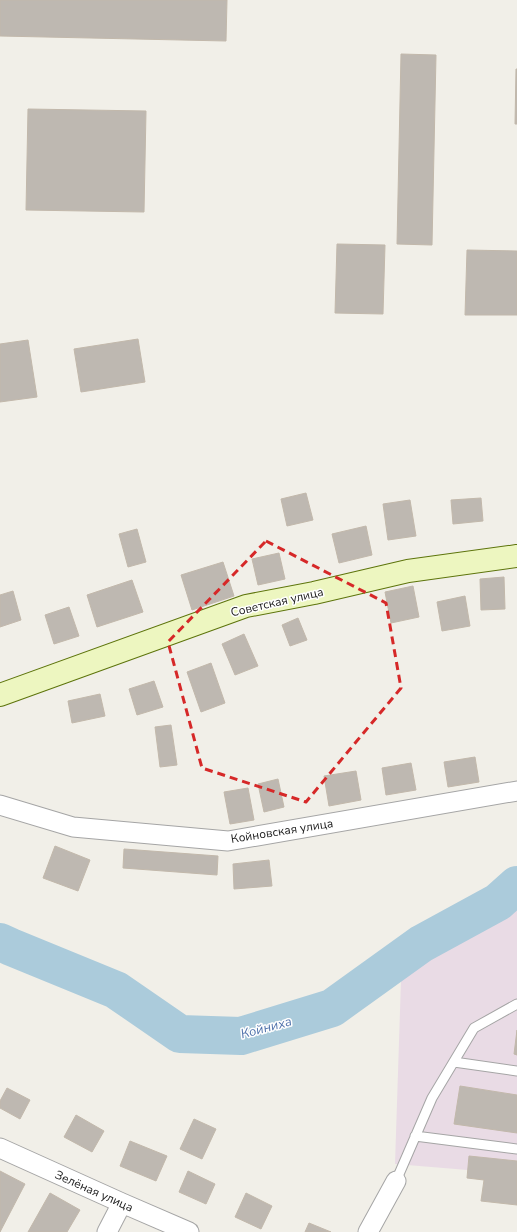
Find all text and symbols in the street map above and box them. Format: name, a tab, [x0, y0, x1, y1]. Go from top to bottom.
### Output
street label: Советская улица	[229, 584, 325, 620]
street label: Койновская улица	[230, 815, 334, 847]
water label: Койниха	[239, 1013, 294, 1043]
street label: Зелёная улица	[52, 1167, 136, 1215]

